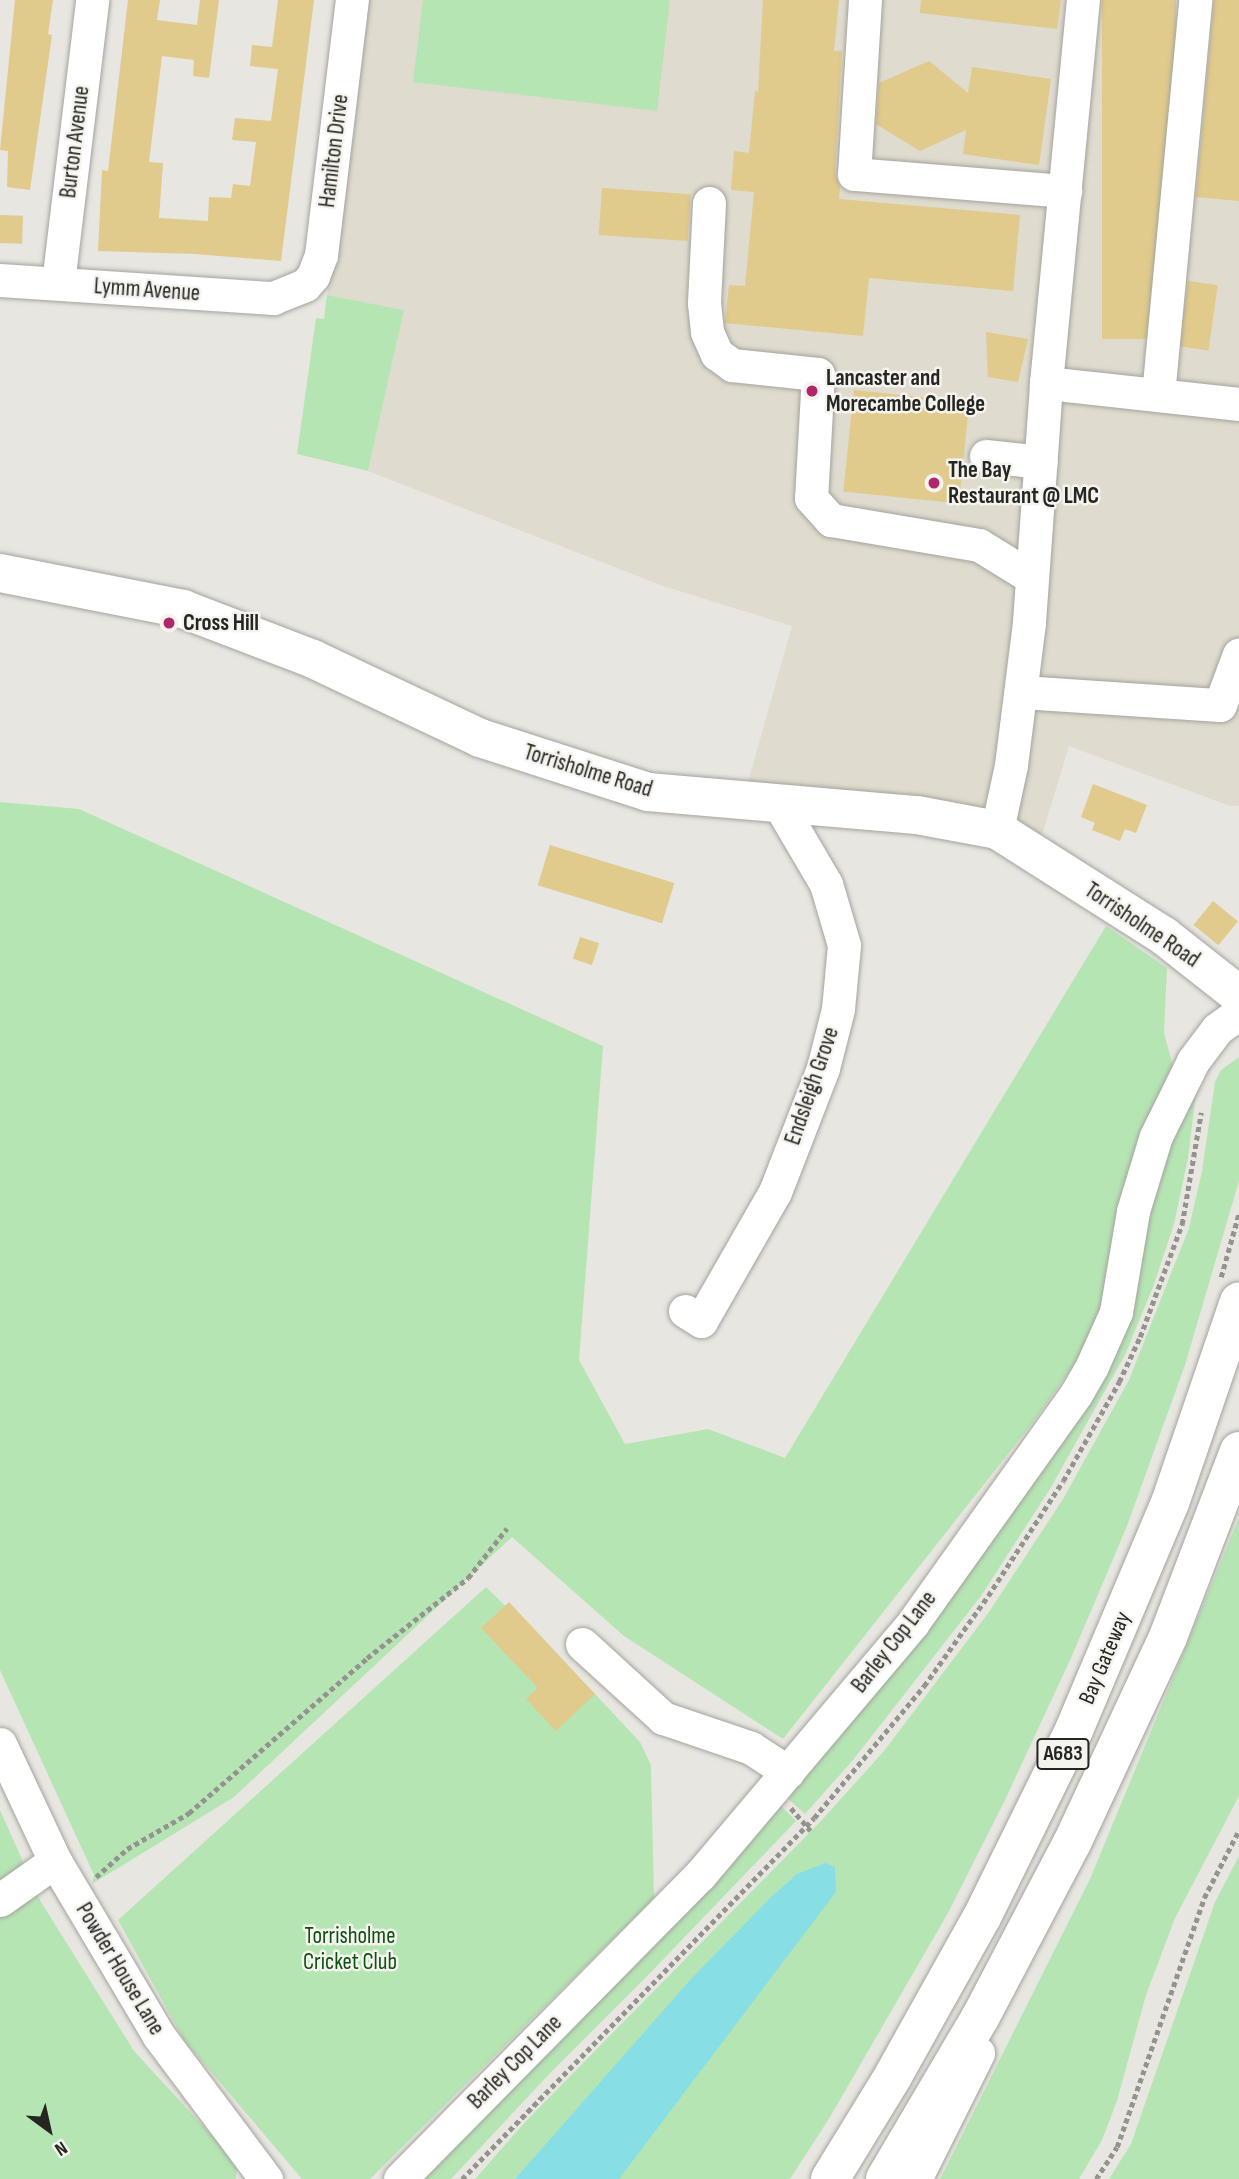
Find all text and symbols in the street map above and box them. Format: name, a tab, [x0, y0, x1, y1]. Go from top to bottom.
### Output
street label: Burton Avenue	[54, 84, 96, 200]
street label: Hamilton Drive	[313, 93, 355, 209]
street label: Lymm Avenue	[93, 273, 201, 307]
place label: Lancaster and Morecambe College	[826, 364, 985, 418]
marker: Lancaster and Morecambe College	[804, 383, 820, 399]
place label: The Bay Restaurant @ LMC	[948, 456, 1099, 510]
marker: The Bay Restaurant @ LMC	[926, 475, 942, 491]
place label: Cross Hill	[183, 609, 259, 637]
marker: Cross Hill	[161, 615, 177, 631]
street label: Torrisholme Road	[520, 738, 656, 804]
street label: Torrisholme Road	[1079, 876, 1205, 974]
street label: Endsleigh Grove	[779, 1023, 845, 1149]
street label: Barley Cop Lane	[846, 1586, 942, 1698]
street label: Bay Gateway	[1073, 1608, 1137, 1708]
road number: A683	[1035, 1736, 1091, 1772]
street label: Powder House Lane	[70, 1898, 170, 2040]
park label: Torrisholme Cricket Club	[303, 1922, 397, 1976]
street label: Barley Cop Lane	[462, 2009, 568, 2115]
north arrow	[14, 2095, 84, 2165]
text: N	[50, 2136, 71, 2160]

